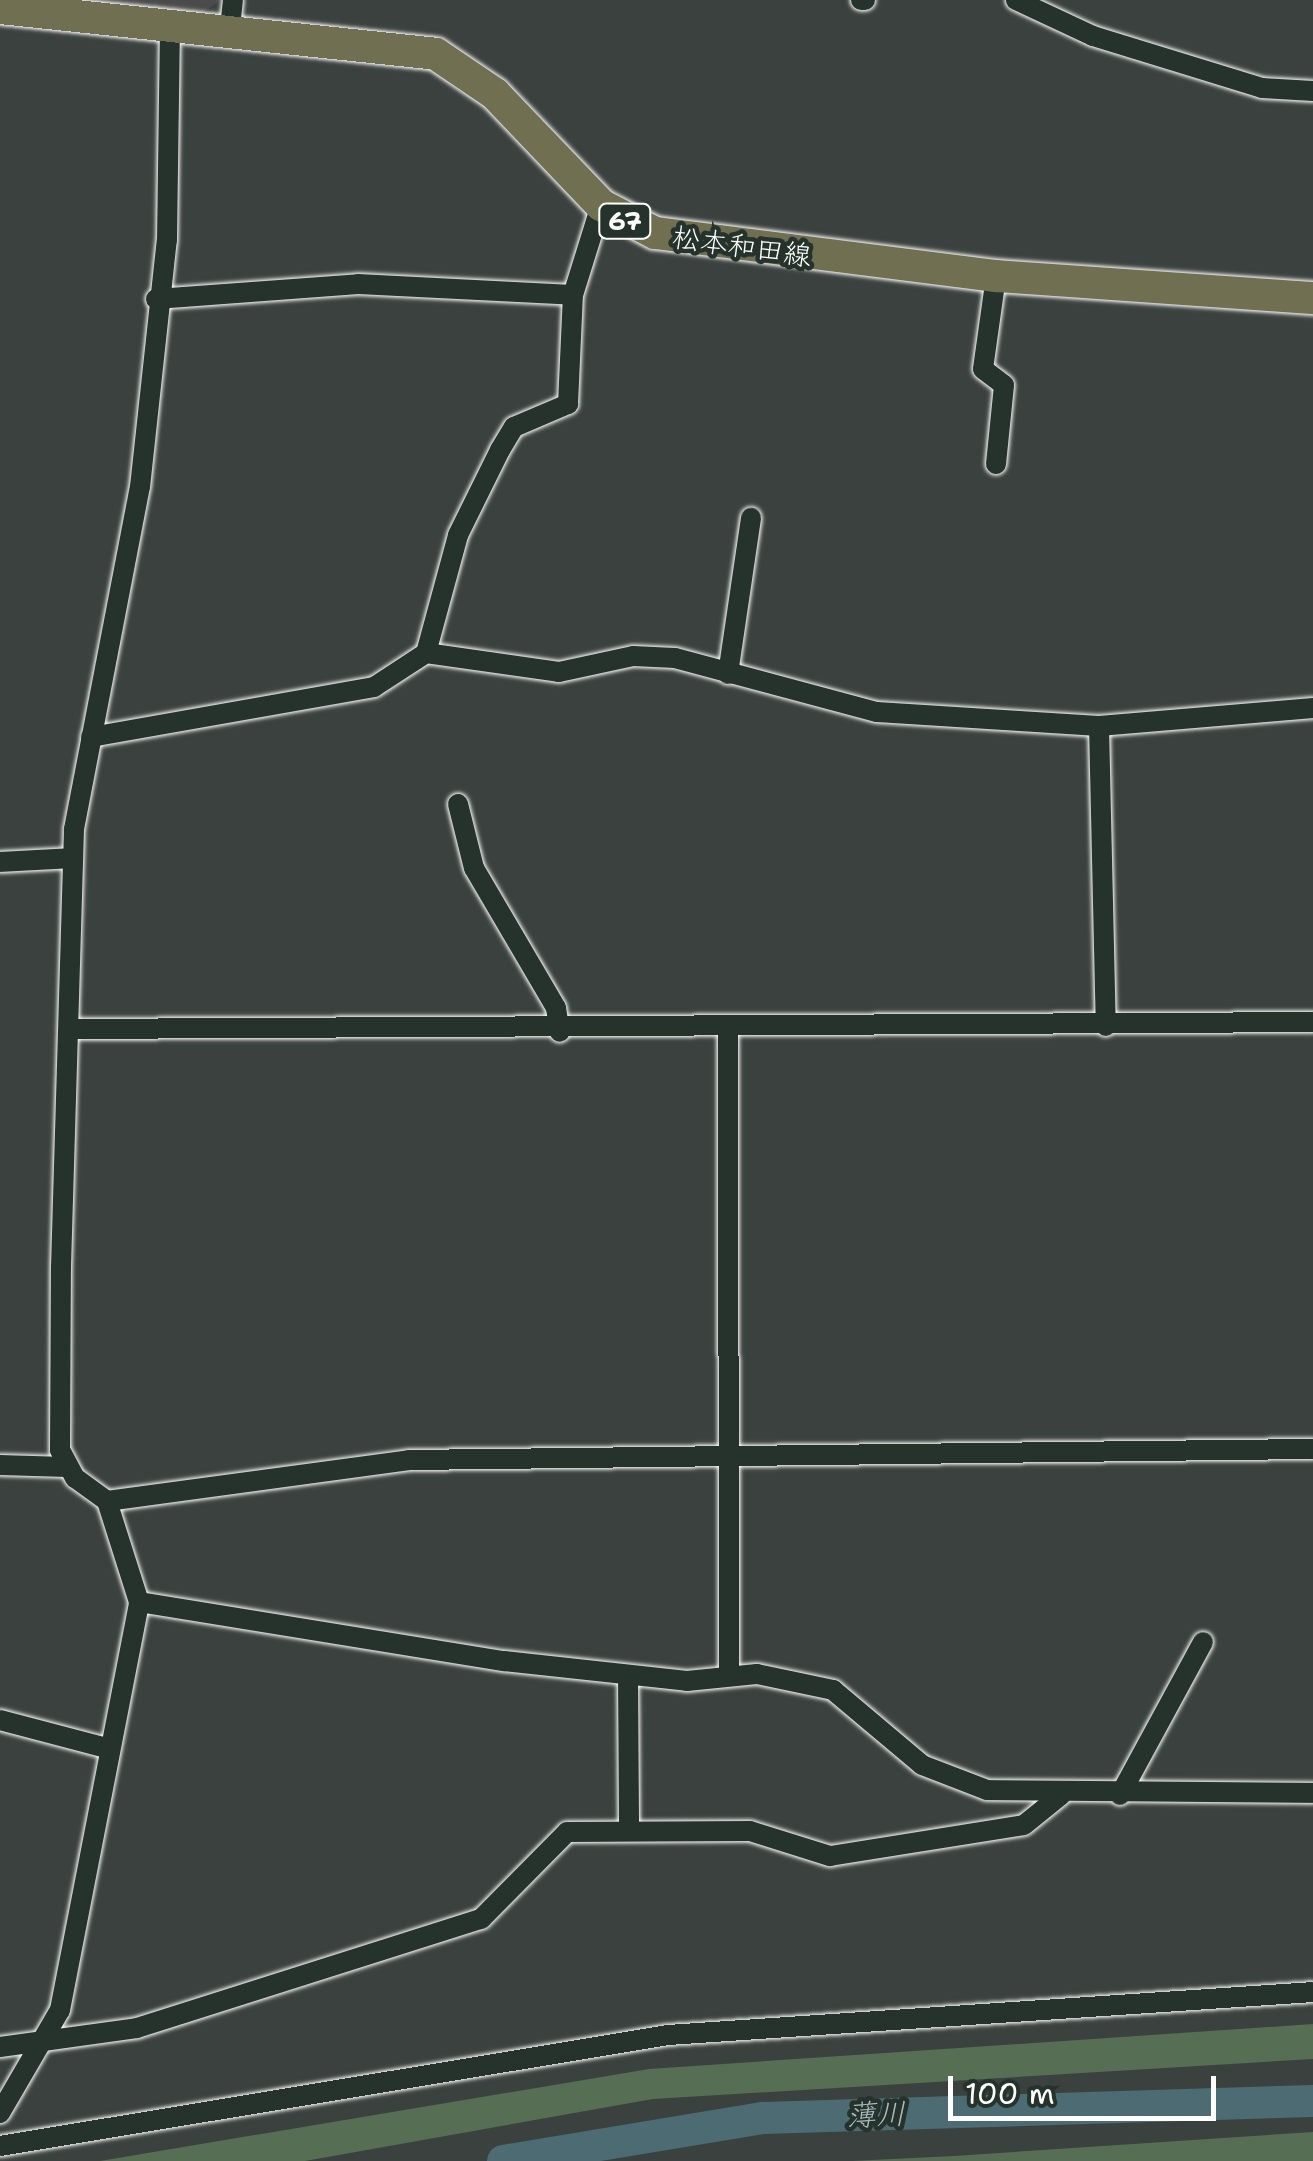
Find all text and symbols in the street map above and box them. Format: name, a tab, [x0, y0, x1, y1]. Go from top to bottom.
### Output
road number: 67	[598, 201, 652, 241]
street label: 松本和田線	[670, 220, 814, 272]
scale bar	[953, 2056, 1220, 2118]
text: 100 m	[965, 2073, 1055, 2114]
water label: 薄川	[845, 2096, 907, 2134]

